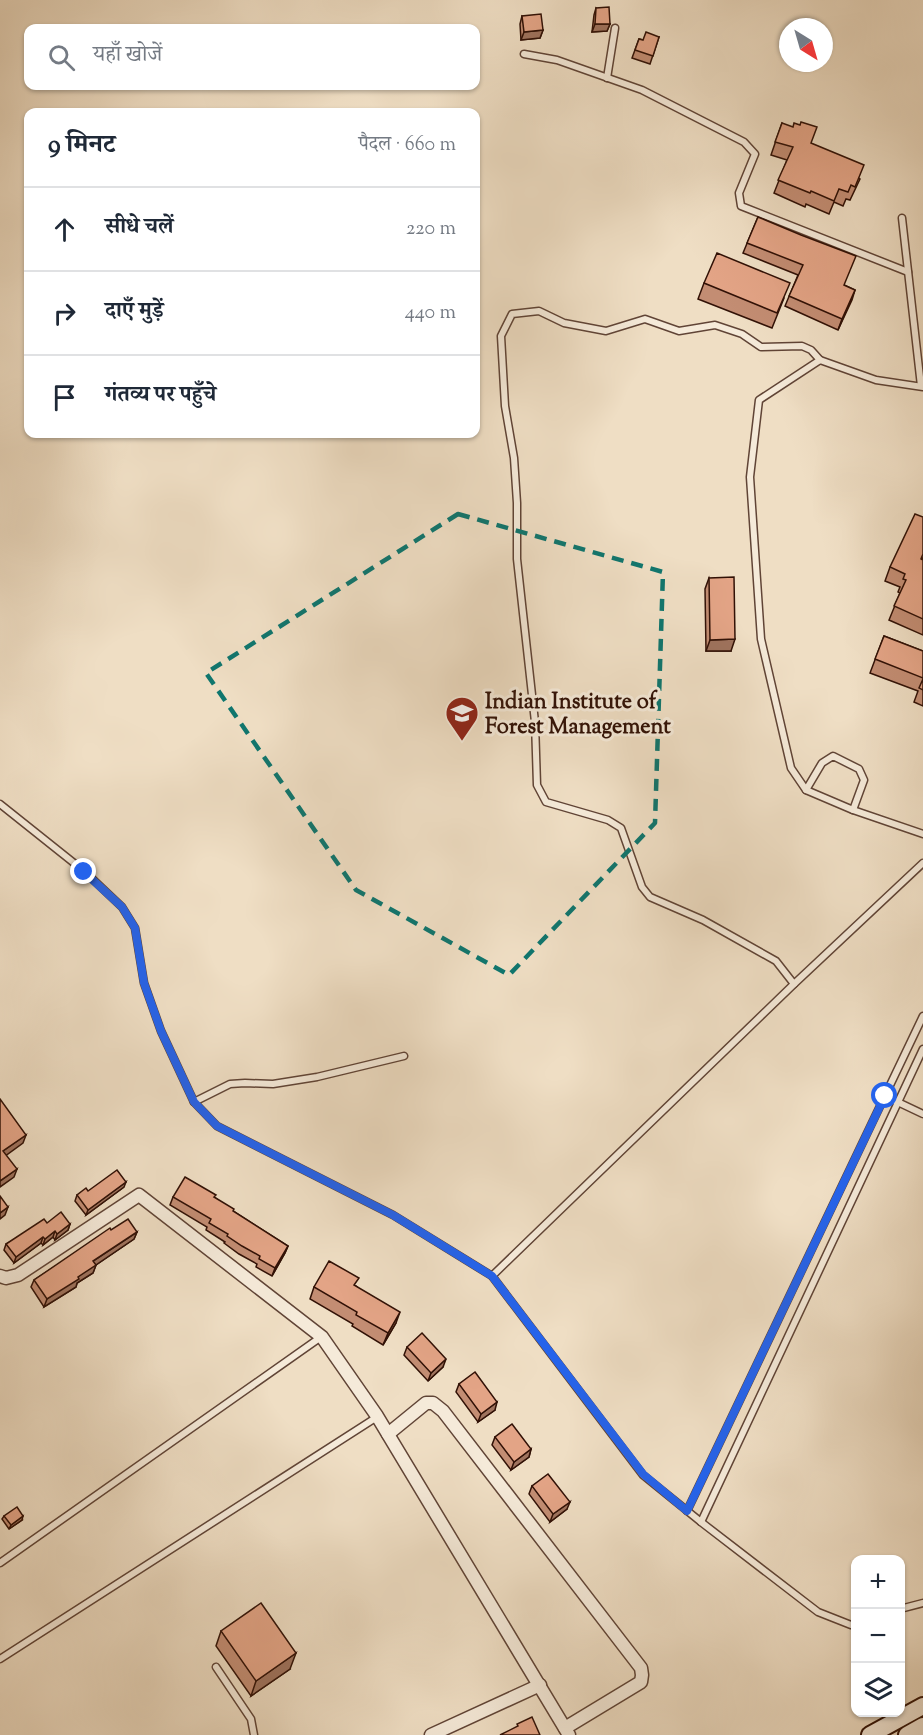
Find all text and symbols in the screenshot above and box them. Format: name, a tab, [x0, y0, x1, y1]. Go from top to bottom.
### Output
north arrow	[779, 18, 833, 72]
search box	[24, 24, 480, 90]
text: यहाँ खोजें	[93, 40, 162, 72]
icon: search	[45, 41, 78, 74]
text: 9 मिनट	[48, 127, 115, 164]
text: पैदल · 660 m	[358, 131, 456, 160]
text: सीधे चलें	[105, 212, 174, 244]
icon: ahead	[48, 213, 81, 246]
text: 220 m	[406, 215, 456, 244]
text: दाएँ मुड़ें	[105, 296, 164, 328]
icon: right	[48, 297, 81, 330]
text: 440 m	[405, 299, 456, 328]
text: गंतव्य पर पहुँचे	[105, 380, 216, 412]
icon: arrive	[48, 381, 81, 414]
place label: Indian Institute of Forest Management	[485, 687, 671, 744]
school or university icon: Indian Institute of Forest Management	[444, 695, 480, 742]
route end	[70, 858, 96, 884]
route start	[871, 1082, 897, 1108]
map controls	[851, 1555, 905, 1717]
button: +	[851, 1555, 905, 1609]
button: −	[851, 1609, 905, 1663]
button: layers	[851, 1663, 905, 1717]

